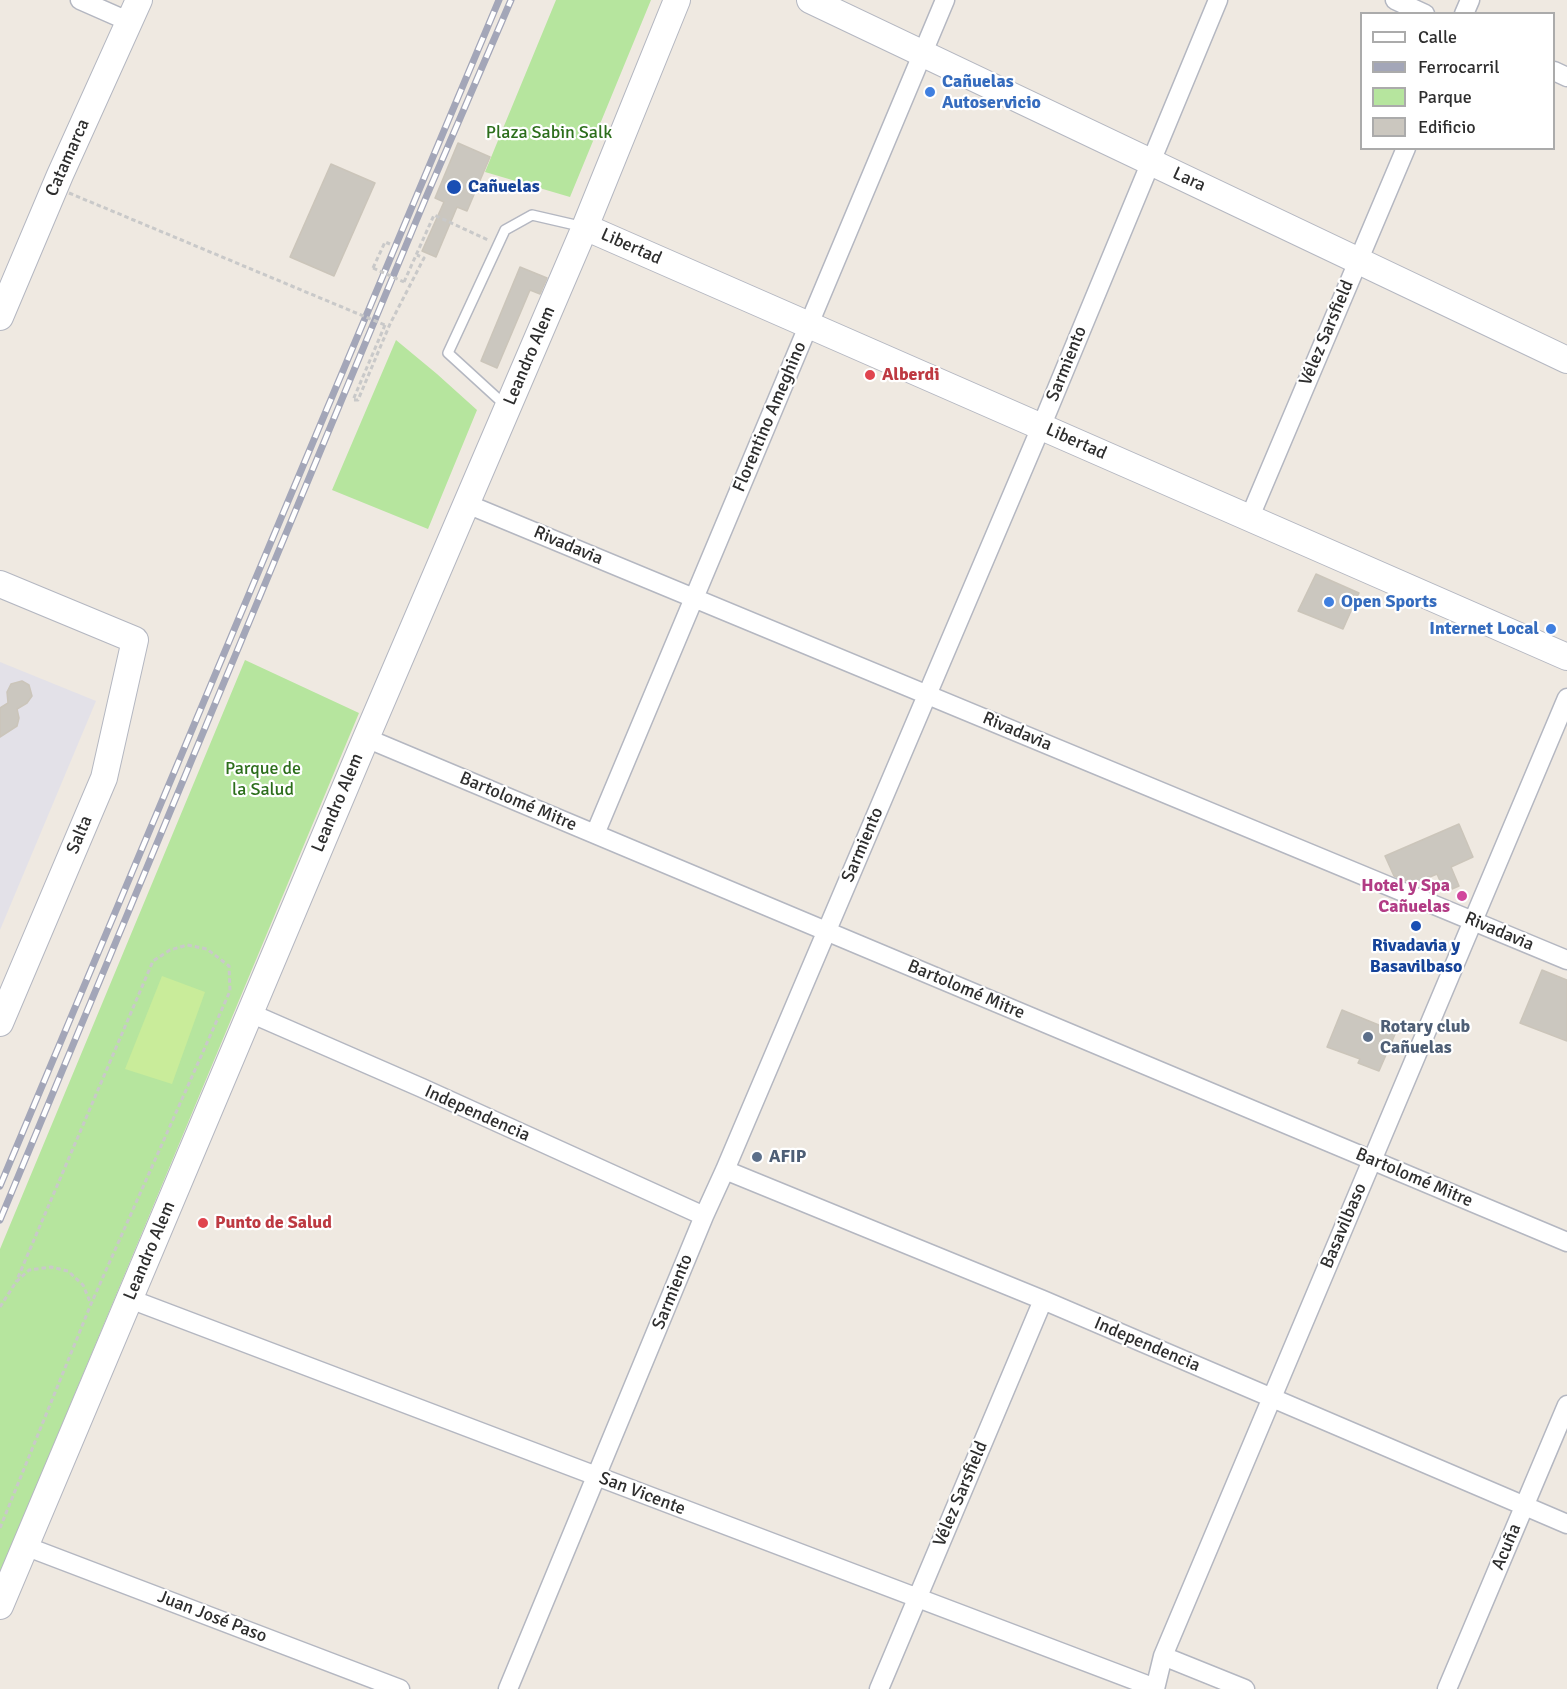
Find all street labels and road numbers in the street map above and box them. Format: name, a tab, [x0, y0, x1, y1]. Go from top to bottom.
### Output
street label: Catamarca	[41, 116, 95, 200]
street label: Lara	[1169, 163, 1209, 197]
street label: Libertad	[597, 224, 665, 270]
street label: Vélez Sarsfield	[1295, 277, 1359, 389]
street label: Leandro Alem	[499, 303, 561, 409]
street label: Sarmiento	[1042, 323, 1092, 405]
street label: Florentino Ameghino	[729, 339, 811, 495]
street label: Libertad	[1042, 419, 1110, 465]
street label: Rivadavia	[530, 522, 606, 570]
street label: Rivadavia	[979, 708, 1055, 756]
street label: Leandro Alem	[307, 750, 369, 856]
street label: Bartolomé Mitre	[456, 768, 580, 836]
street label: Sarmiento	[838, 804, 888, 886]
street label: Salta	[62, 813, 98, 857]
street label: Rivadavia	[1461, 908, 1537, 956]
street label: Bartolomé Mitre	[904, 956, 1028, 1024]
street label: Independencia	[421, 1081, 533, 1147]
street label: Bartolomé Mitre	[1352, 1144, 1476, 1212]
street label: Basavilbaso	[1316, 1180, 1372, 1272]
street label: Leandro Alem	[119, 1198, 181, 1304]
street label: Sarmiento	[648, 1251, 698, 1333]
street label: Independencia	[1091, 1313, 1203, 1377]
street label: Vélez Sarsfield	[929, 1438, 993, 1550]
street label: San Vicente	[596, 1468, 688, 1520]
street label: Acuña	[1488, 1521, 1526, 1573]
street label: Juan José Paso	[154, 1586, 270, 1648]

